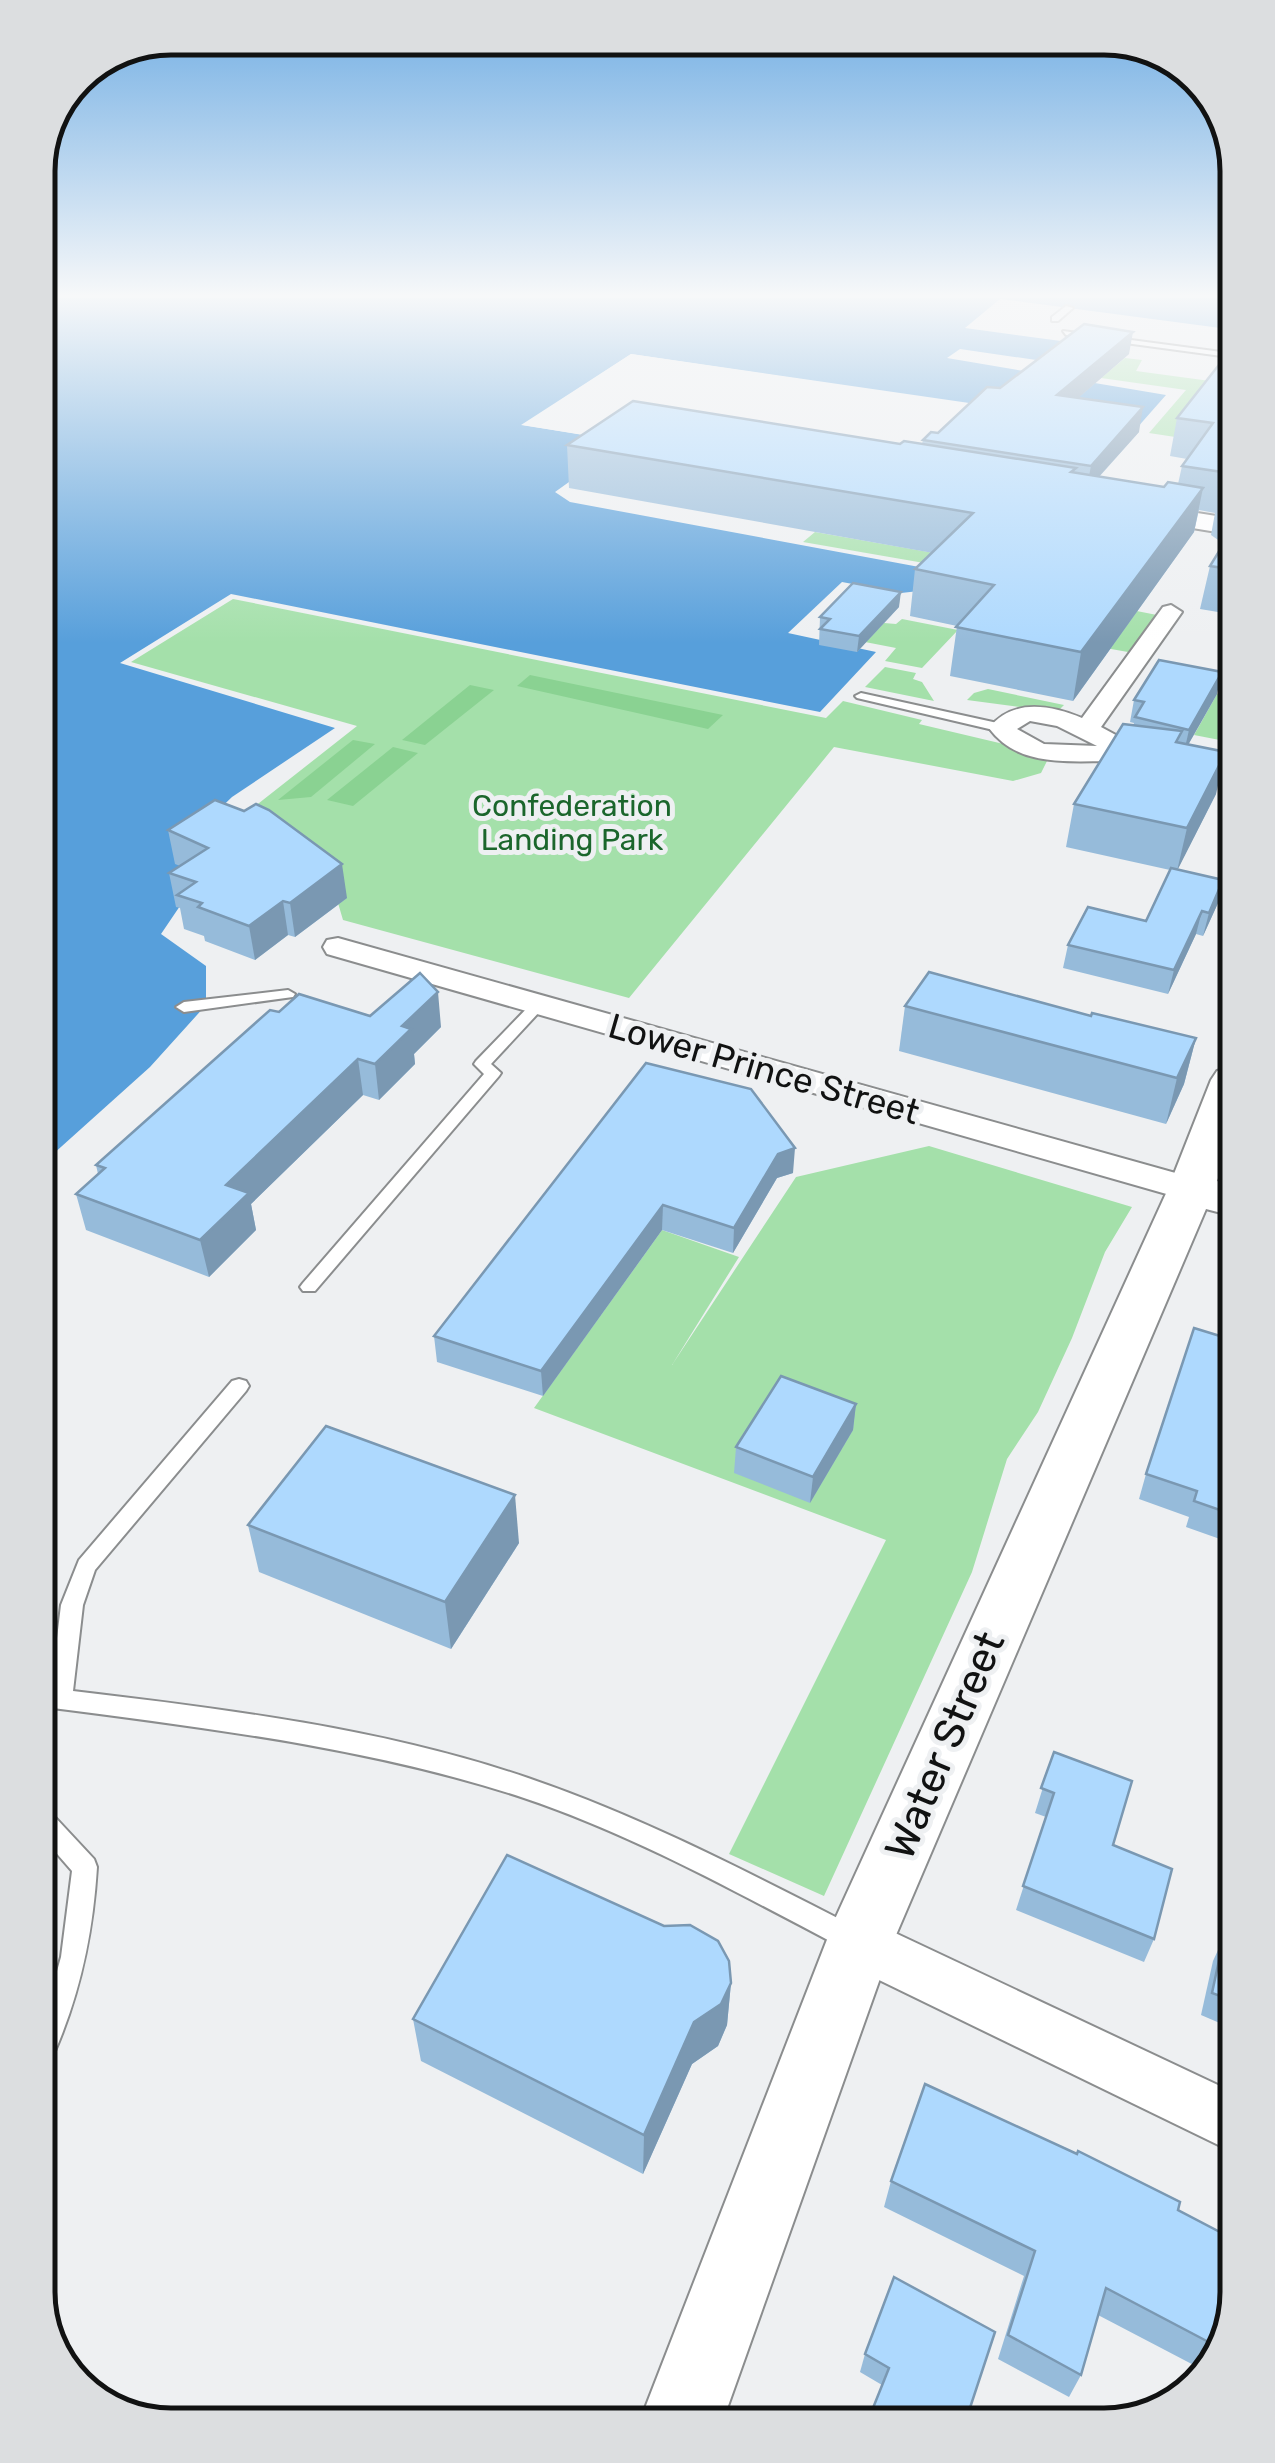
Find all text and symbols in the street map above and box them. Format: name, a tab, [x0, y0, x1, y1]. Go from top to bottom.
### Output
park label: Confederation Landing Park	[472, 788, 672, 858]
street label: Lower Prince Street	[604, 1005, 924, 1133]
street label: Water Street	[875, 1624, 1015, 1867]

